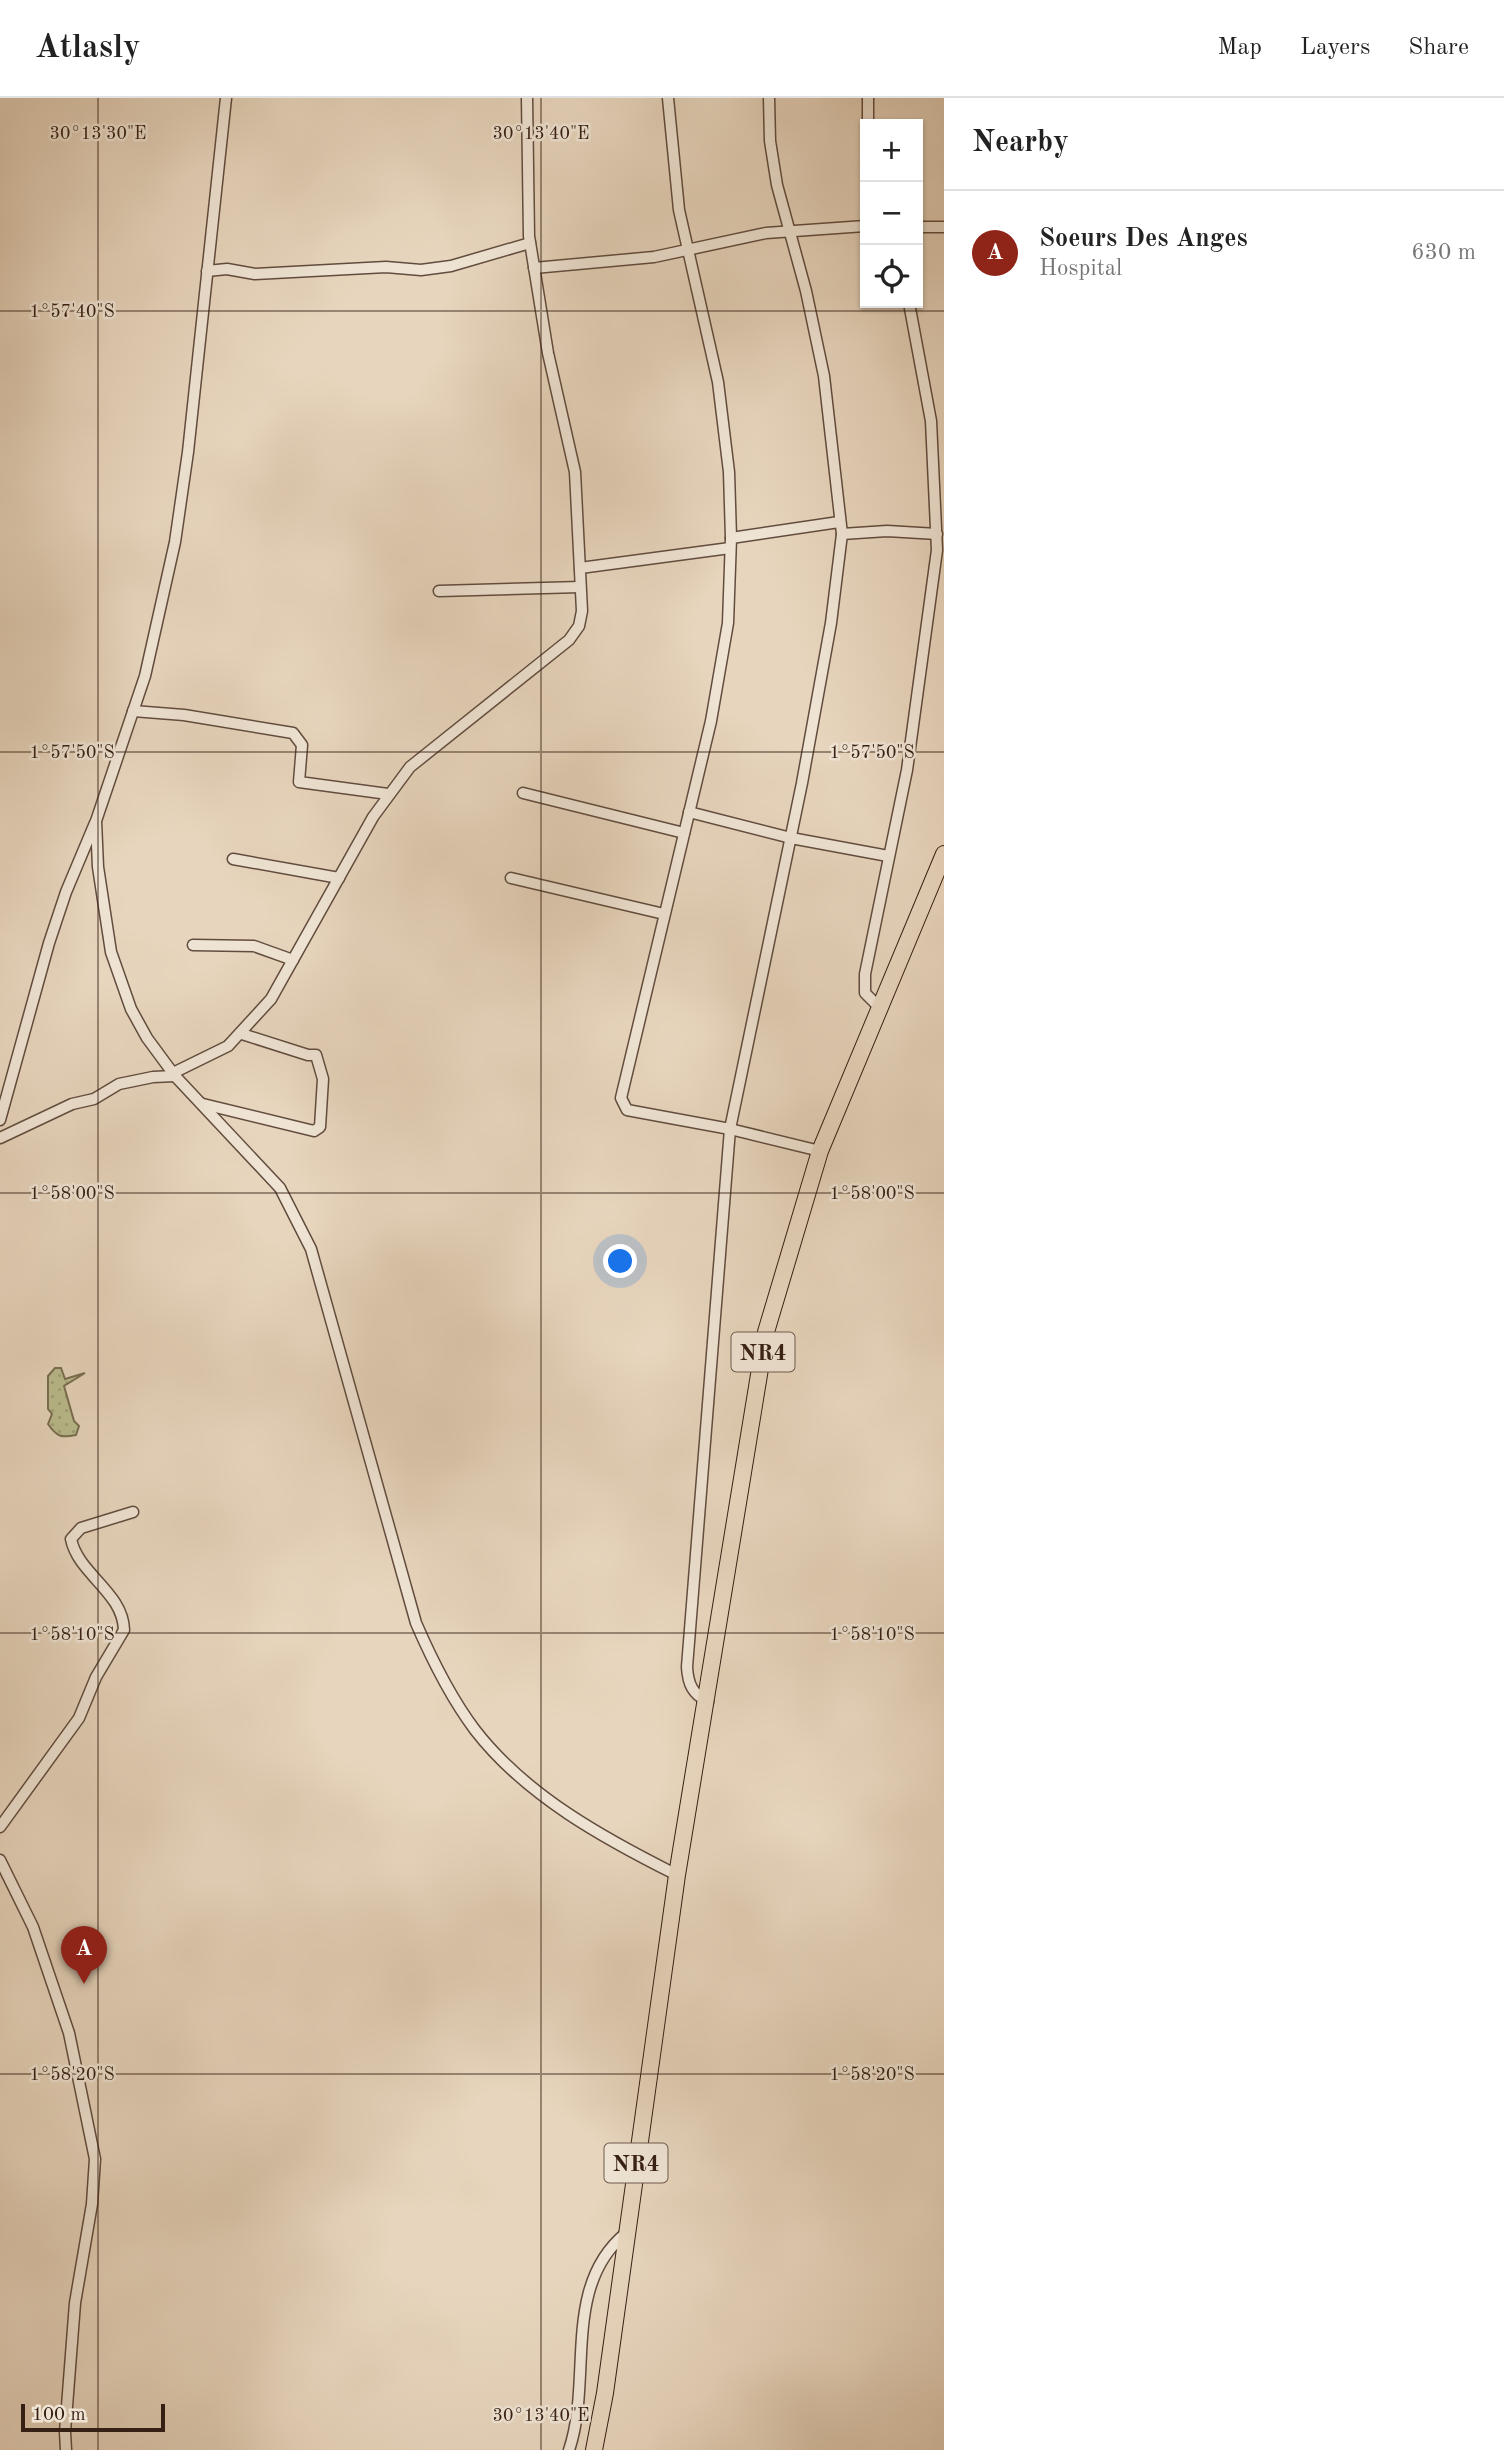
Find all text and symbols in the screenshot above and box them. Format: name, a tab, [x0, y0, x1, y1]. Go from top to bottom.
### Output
text: Atlasly	[35, 32, 140, 65]
text: Map	[1218, 36, 1262, 60]
text: Layers	[1300, 36, 1370, 60]
text: Share	[1408, 36, 1469, 60]
map controls	[860, 119, 923, 308]
button: +	[860, 119, 923, 182]
text: 30°13'30"E	[50, 125, 146, 143]
text: 30°13'40"E	[493, 125, 589, 143]
text: Nearby	[972, 128, 1069, 158]
button: −	[860, 182, 923, 245]
text: Soeurs Des Anges	[1039, 226, 1248, 252]
text: A	[986, 241, 1004, 264]
text: 630 m	[1411, 241, 1476, 264]
button: locate	[860, 245, 923, 308]
text: Hospital	[1039, 257, 1122, 280]
text: 1°57'40"S	[29, 303, 115, 321]
text: 1°57'50"S	[29, 744, 115, 762]
text: 1°57'50"S	[829, 744, 915, 762]
text: 1°58'00"S	[29, 1185, 115, 1203]
text: 1°58'00"S	[829, 1185, 915, 1203]
your location	[603, 1244, 637, 1278]
road number: NR4	[732, 1332, 794, 1372]
text: 1°58'10"S	[29, 1626, 115, 1644]
text: 1°58'10"S	[829, 1626, 915, 1644]
pin: A	[61, 1926, 107, 1984]
text: 1°58'20"S	[29, 2066, 115, 2084]
text: 1°58'20"S	[829, 2066, 915, 2084]
road number: NR4	[604, 2144, 668, 2182]
scale bar	[21, 2401, 164, 2433]
text: 100 m	[32, 2406, 85, 2425]
text: 30°13'40"E	[493, 2407, 589, 2425]

